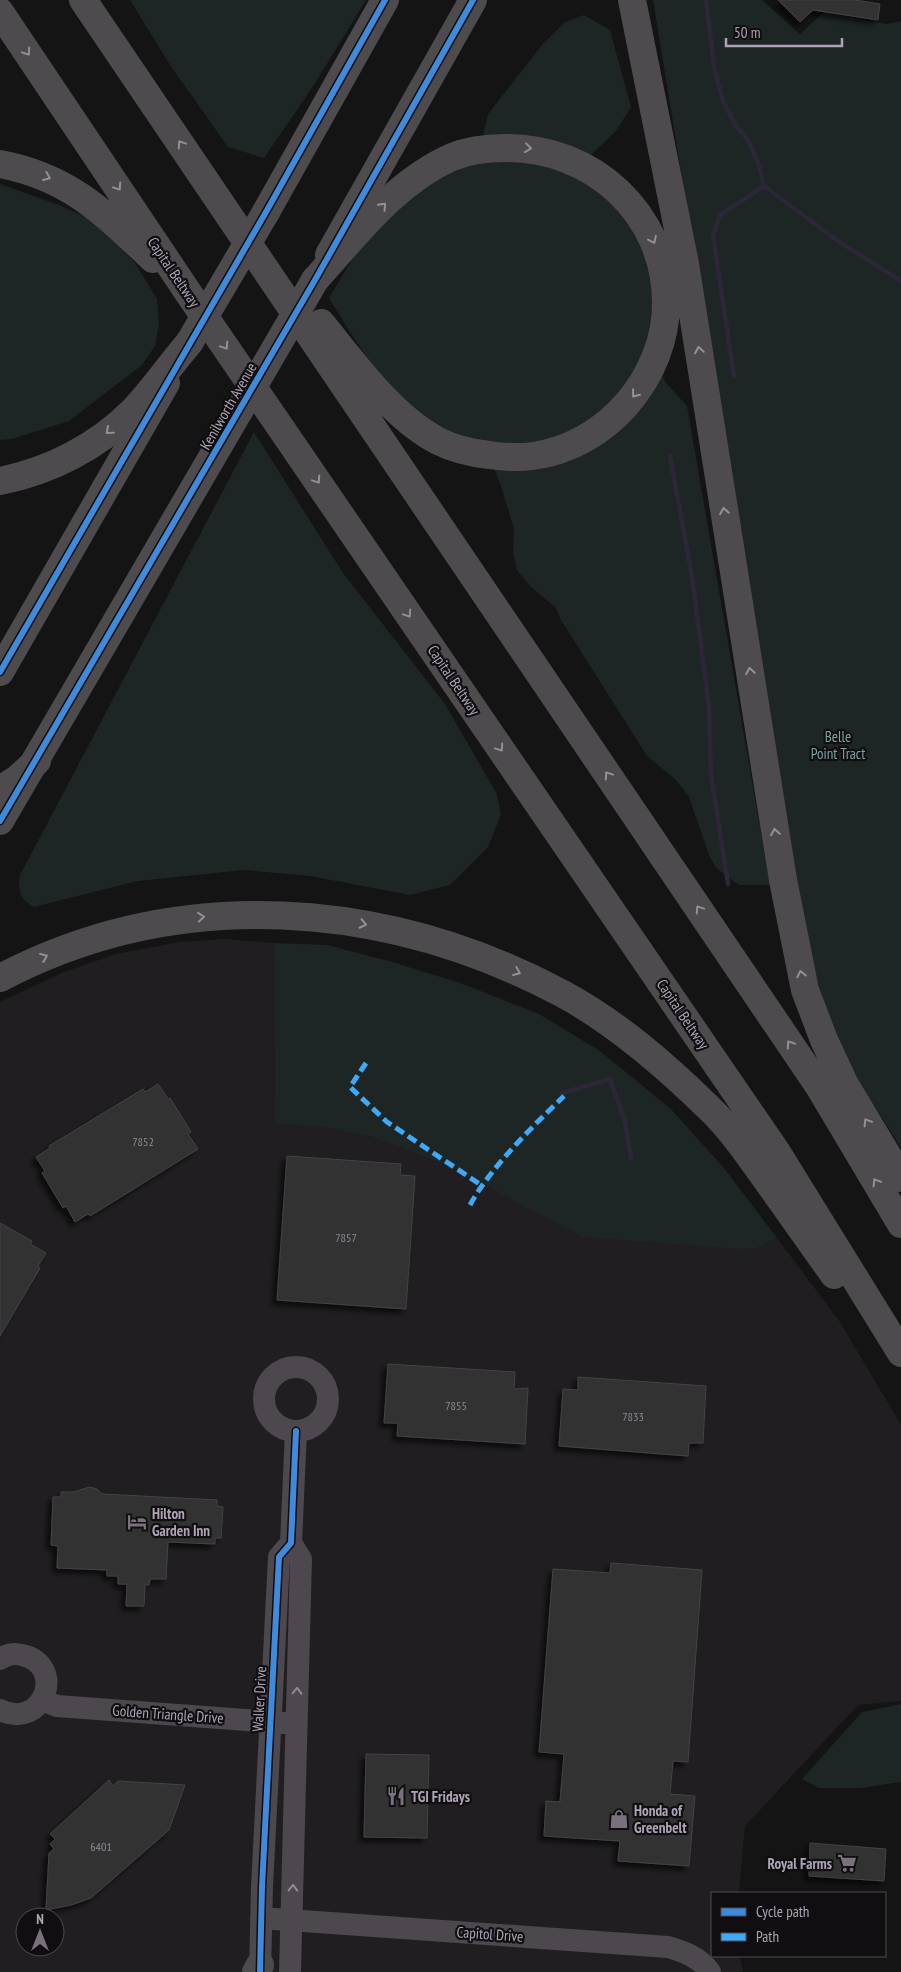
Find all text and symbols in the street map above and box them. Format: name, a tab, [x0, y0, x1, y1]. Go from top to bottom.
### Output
scale bar	[726, 15, 842, 47]
text: 50 m	[734, 23, 760, 42]
one-way arrow	[21, 47, 30, 56]
one-way arrow	[178, 140, 187, 150]
one-way arrow	[525, 142, 533, 153]
one-way arrow	[42, 170, 51, 181]
one-way arrow	[111, 182, 121, 191]
one-way arrow	[377, 202, 386, 211]
street label: Capital Beltway	[144, 233, 205, 311]
one-way arrow	[647, 235, 657, 244]
one-way arrow	[219, 340, 228, 350]
one-way arrow	[694, 346, 704, 355]
street label: Kenilworth Avenue	[195, 359, 261, 453]
one-way arrow	[632, 388, 640, 397]
one-way arrow	[106, 425, 115, 434]
one-way arrow	[311, 474, 320, 484]
one-way arrow	[719, 507, 730, 515]
one-way arrow	[402, 609, 412, 618]
street label: Capital Beltway	[424, 641, 485, 719]
one-way arrow	[745, 667, 755, 676]
park label: Belle Point Tract	[811, 727, 865, 763]
one-way arrow	[494, 742, 503, 752]
one-way arrow	[605, 771, 614, 781]
one-way arrow	[771, 828, 781, 836]
one-way arrow	[696, 906, 705, 915]
one-way arrow	[197, 912, 205, 923]
one-way arrow	[358, 918, 367, 928]
one-way arrow	[39, 953, 48, 963]
one-way arrow	[512, 966, 521, 977]
one-way arrow	[796, 969, 807, 978]
street label: Capital Beltway	[653, 975, 714, 1053]
one-way arrow	[787, 1040, 796, 1050]
one-way arrow	[863, 1118, 873, 1127]
house number: 7852	[132, 1134, 154, 1149]
one-way arrow	[873, 1178, 883, 1187]
house number: 7857	[335, 1230, 357, 1245]
house number: 7855	[445, 1398, 467, 1413]
house number: 7833	[622, 1409, 644, 1424]
place label: Hilton Garden Inn	[152, 1504, 210, 1540]
hotel icon: Hilton Garden Inn	[126, 1511, 148, 1533]
street label: Walker Drive	[248, 1666, 270, 1732]
one-way arrow	[292, 1687, 302, 1694]
street label: Golden Triangle Drive	[112, 1701, 224, 1727]
restaurant icon: TGI Fridays	[385, 1785, 407, 1807]
place label: TGI Fridays	[411, 1787, 470, 1806]
place label: Honda of Greenbelt	[634, 1801, 687, 1837]
shop icon: Honda of Greenbelt	[608, 1808, 630, 1830]
house number: 6401	[90, 1839, 112, 1854]
supermarket icon: Royal Farms	[836, 1852, 858, 1874]
place label: Royal Farms	[768, 1854, 832, 1873]
one-way arrow	[288, 1884, 298, 1892]
legend	[711, 1892, 886, 1957]
text: Cycle path	[756, 1902, 809, 1921]
north arrow	[15, 1907, 65, 1957]
text: N	[36, 1910, 44, 1928]
street label: Capitol Drive	[456, 1922, 524, 1946]
text: Path	[756, 1927, 779, 1946]

